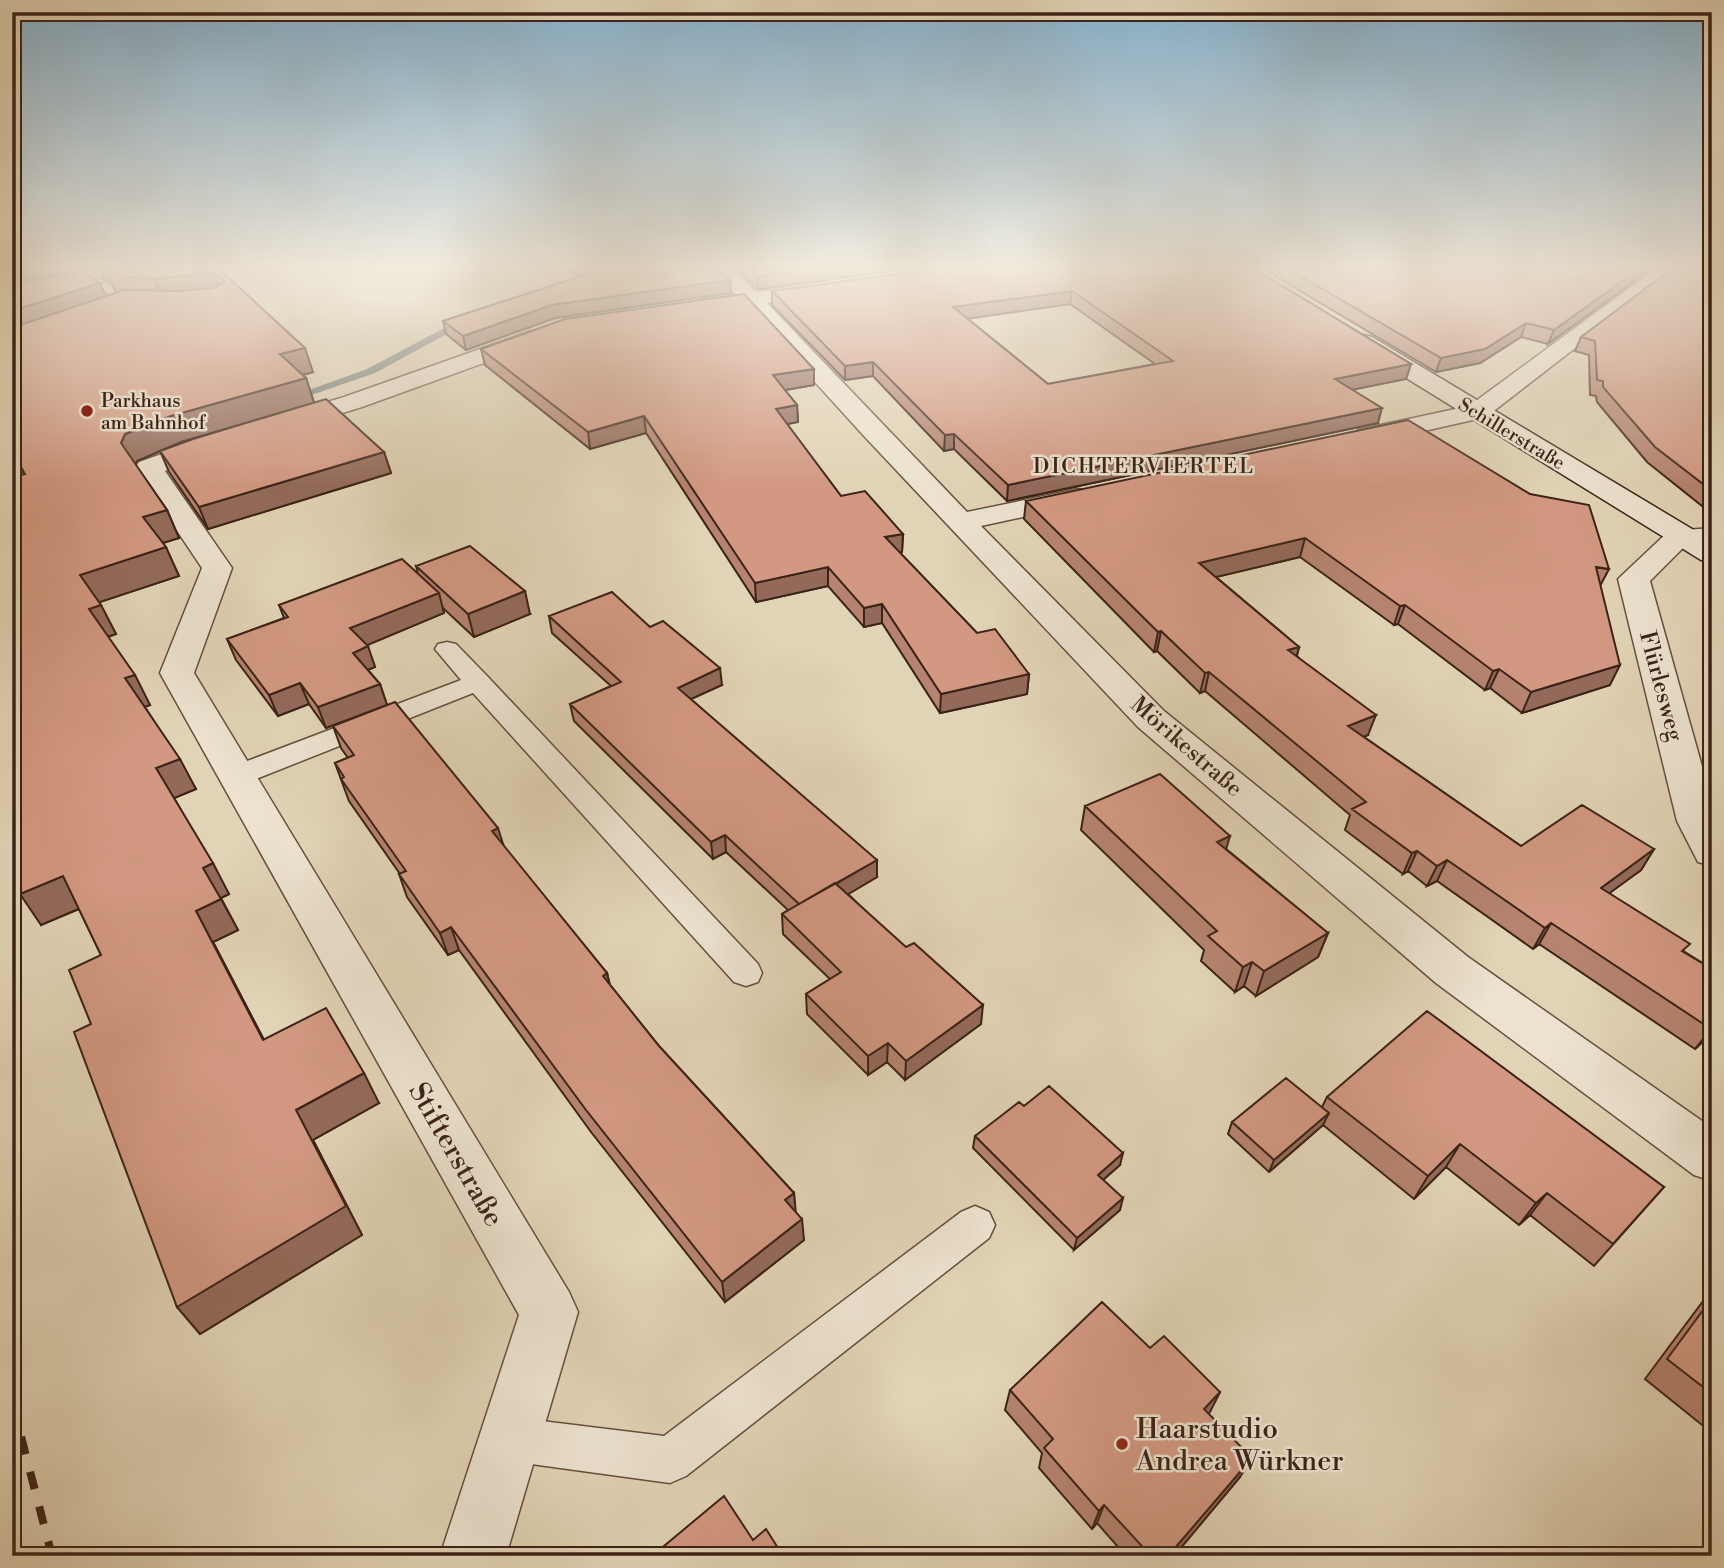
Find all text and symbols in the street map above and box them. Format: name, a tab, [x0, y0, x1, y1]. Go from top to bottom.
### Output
place label: Parkhaus am Bahnhof	[101, 389, 206, 435]
street label: Schillerstraße	[1454, 393, 1569, 475]
marker: Parkhaus am Bahnhof	[79, 403, 95, 419]
district label: DICHTERVIERTEL	[1033, 454, 1255, 480]
street label: Flürlesweg	[1633, 628, 1689, 744]
street label: Mörikestraße	[1125, 691, 1248, 803]
street label: Stifterstraße	[400, 1076, 511, 1233]
place label: Haarstudio Andrea Würkner	[1135, 1412, 1344, 1479]
marker: Haarstudio Andrea Würkner	[1114, 1436, 1130, 1452]

